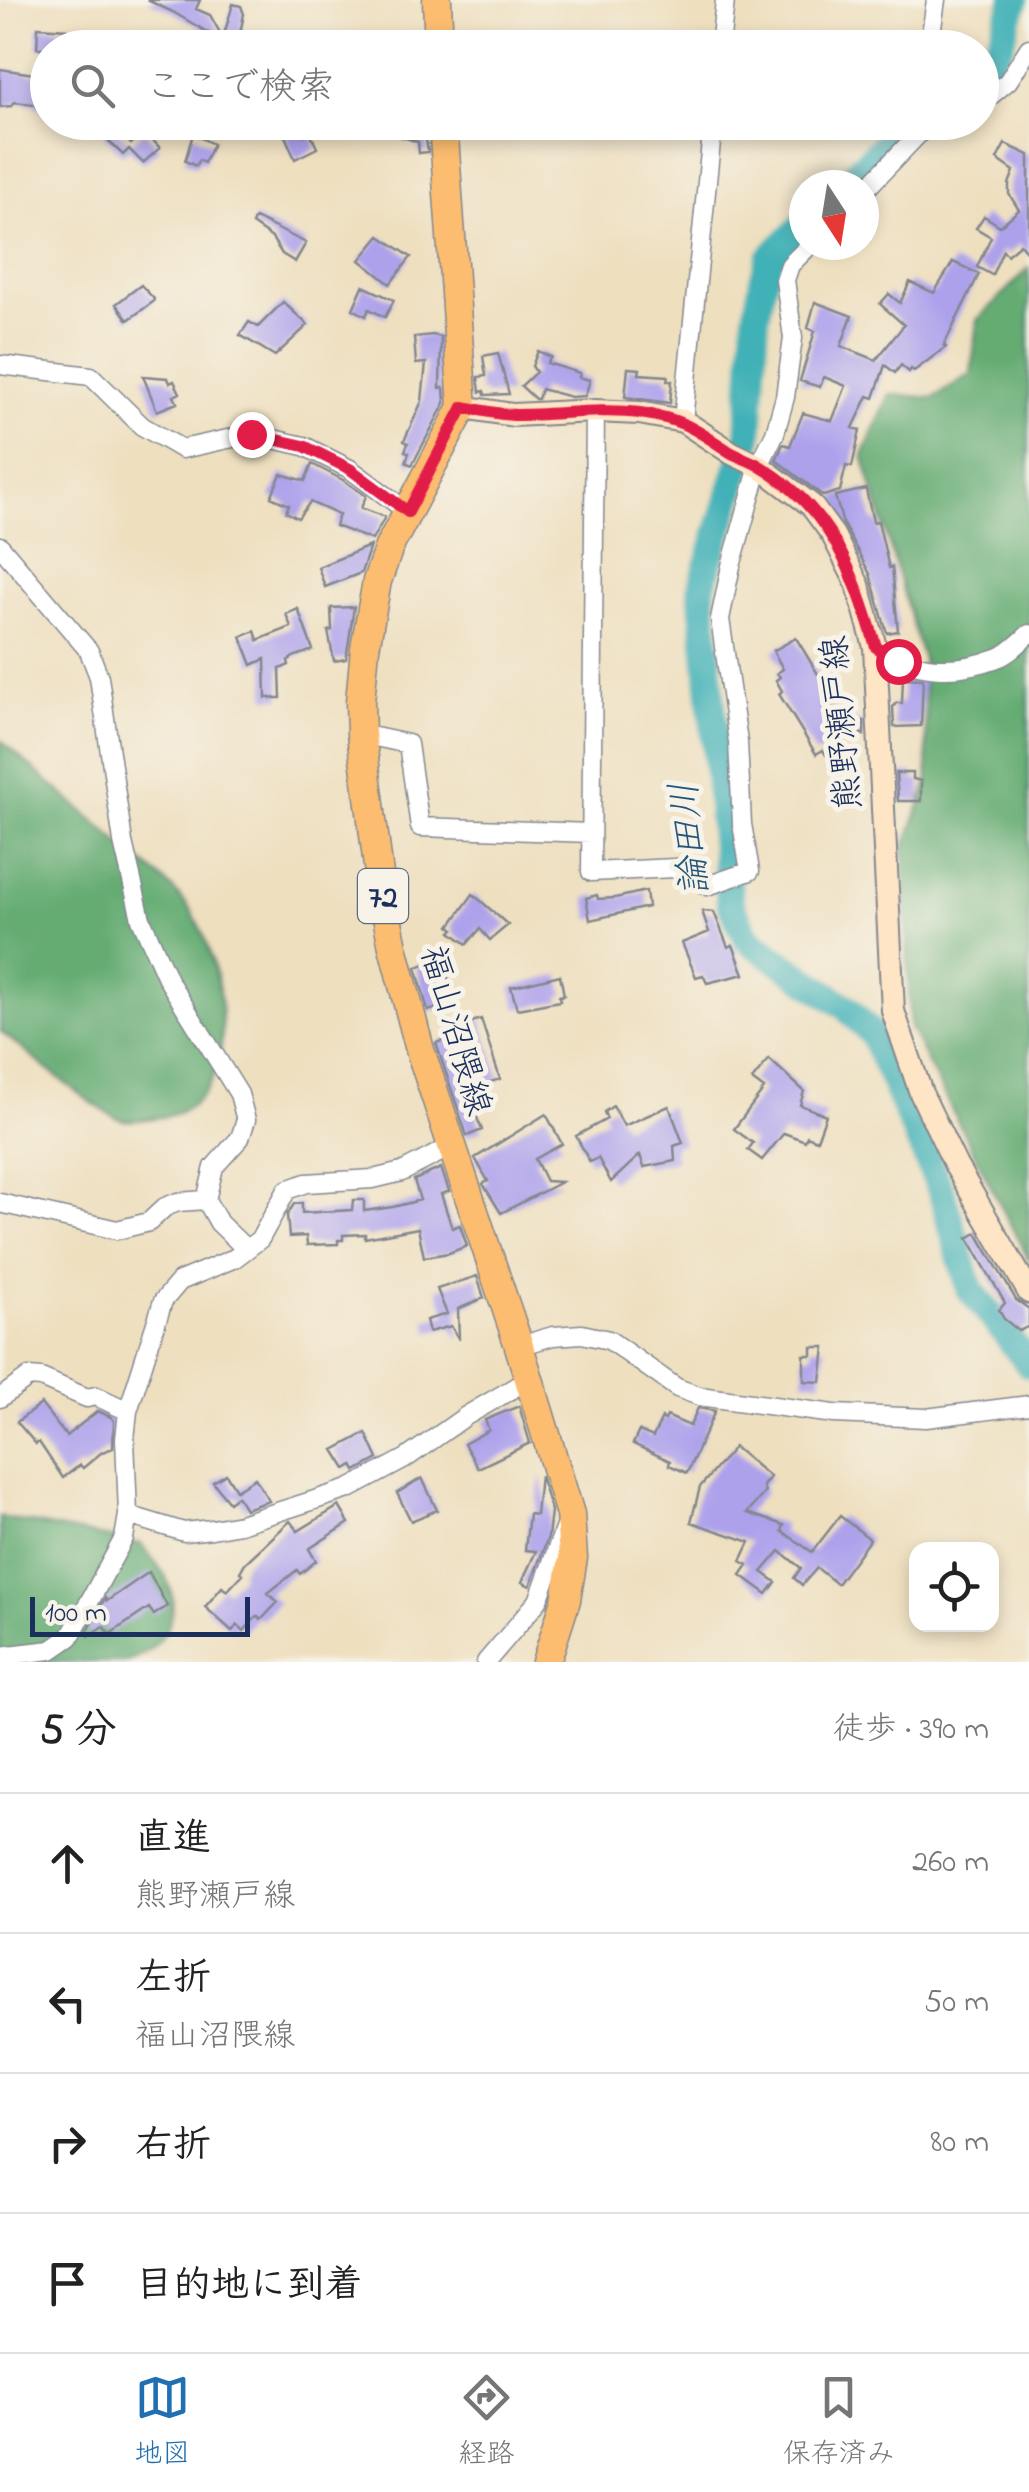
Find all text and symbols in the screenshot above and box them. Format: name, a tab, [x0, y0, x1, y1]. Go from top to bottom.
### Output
search box	[30, 30, 999, 140]
icon: search	[65, 58, 120, 113]
text: ここで検索	[145, 61, 335, 117]
north arrow	[789, 170, 879, 260]
route end	[229, 412, 275, 458]
street label: 熊野瀬戸線	[810, 633, 877, 812]
route start	[876, 639, 922, 685]
water label: 論田川	[658, 779, 726, 898]
road number: 72	[358, 869, 408, 923]
street label: 福山沼隈線	[405, 940, 502, 1122]
map controls	[909, 1542, 999, 1632]
button: locate	[909, 1542, 999, 1632]
scale bar	[30, 1592, 250, 1636]
text: 100 m	[45, 1594, 107, 1635]
text: 5 分	[40, 1701, 117, 1762]
text: 徒歩 · 390 m	[833, 1707, 989, 1754]
text: 直進	[135, 1812, 211, 1868]
icon: ahead	[40, 1836, 95, 1891]
text: 260 m	[912, 1840, 989, 1887]
text: 熊野瀬戸線	[135, 1874, 295, 1921]
text: 左折	[135, 1952, 211, 2008]
icon: left	[40, 1976, 95, 2031]
text: 50 m	[924, 1980, 989, 2027]
text: 福山沼隈線	[135, 2014, 295, 2061]
icon: right	[40, 2116, 95, 2171]
text: 右折	[135, 2119, 211, 2175]
text: 80 m	[930, 2120, 989, 2167]
icon: arrive	[40, 2256, 95, 2311]
text: 目的地に到着	[135, 2259, 363, 2315]
tab: 地図	[134, 2370, 190, 2476]
tab: 経路	[458, 2370, 515, 2476]
tab: 保存済み	[783, 2370, 895, 2476]

